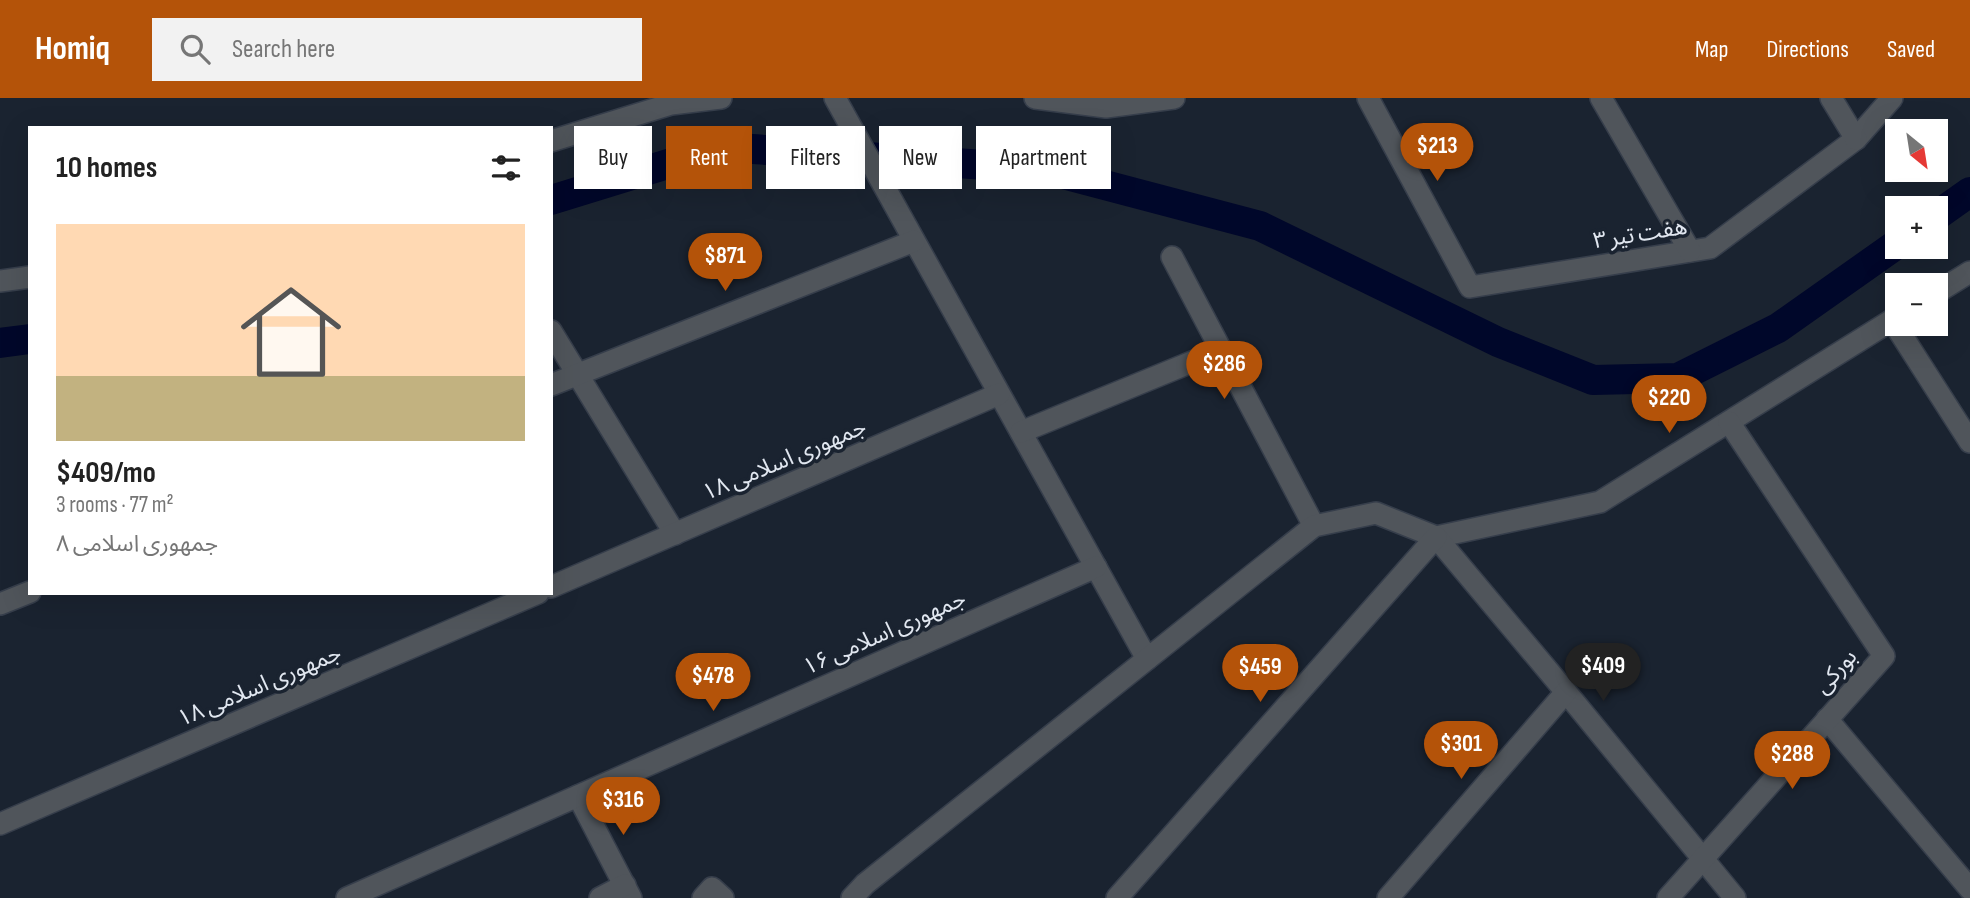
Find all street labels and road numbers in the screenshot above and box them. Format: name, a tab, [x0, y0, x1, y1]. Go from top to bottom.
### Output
street label: هفت تیر ۳	[1591, 213, 1689, 255]
street label: جمهوری اسلامی ۱۸	[698, 413, 870, 507]
street label: جمهوری اسلامی ۱۶	[799, 584, 970, 681]
street label: جمهوری اسلامی ۱۸	[173, 639, 345, 733]
street label: بورکی	[1808, 643, 1863, 700]

